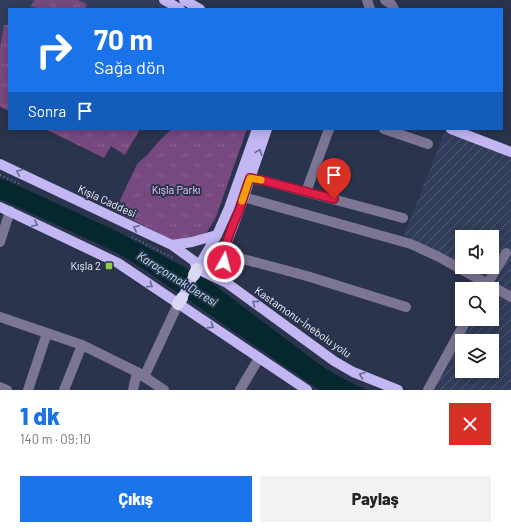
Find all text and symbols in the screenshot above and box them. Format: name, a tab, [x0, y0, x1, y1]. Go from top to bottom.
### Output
text: 70 m	[94, 22, 153, 56]
icon: right	[28, 24, 80, 76]
text: Sağa dön	[94, 56, 165, 78]
icon: arrive	[74, 100, 96, 122]
text: Sonra	[28, 102, 66, 120]
one-way arrow	[254, 149, 263, 156]
pin	[317, 158, 351, 199]
icon: arrive	[323, 164, 345, 186]
one-way arrow	[16, 169, 23, 177]
street label: Kışla Caddesi	[76, 181, 138, 220]
park label: Kışla Parkı	[152, 183, 200, 196]
one-way arrow	[31, 219, 38, 227]
one-way arrow	[133, 225, 141, 233]
map controls	[455, 230, 499, 378]
button: sound	[455, 230, 499, 274]
position arrow	[203, 241, 245, 283]
water label: Karaçomak Deresi	[135, 248, 221, 309]
place label: Kışla 2	[70, 259, 101, 272]
marker: Kışla 2	[104, 261, 114, 271]
one-way arrow	[145, 280, 152, 287]
button: search	[455, 282, 499, 326]
street label: Kastamonu-İnebolu yolu	[253, 283, 355, 360]
one-way arrow	[252, 301, 259, 308]
one-way arrow	[207, 321, 214, 329]
button: layers	[455, 334, 499, 378]
one-way arrow	[359, 372, 366, 380]
text: 1 dk	[20, 401, 60, 430]
button: close	[449, 403, 491, 445]
text: 140 m · 09:10	[20, 431, 91, 447]
button: Çıkış	[20, 476, 252, 522]
button: Paylaş	[260, 476, 491, 522]

